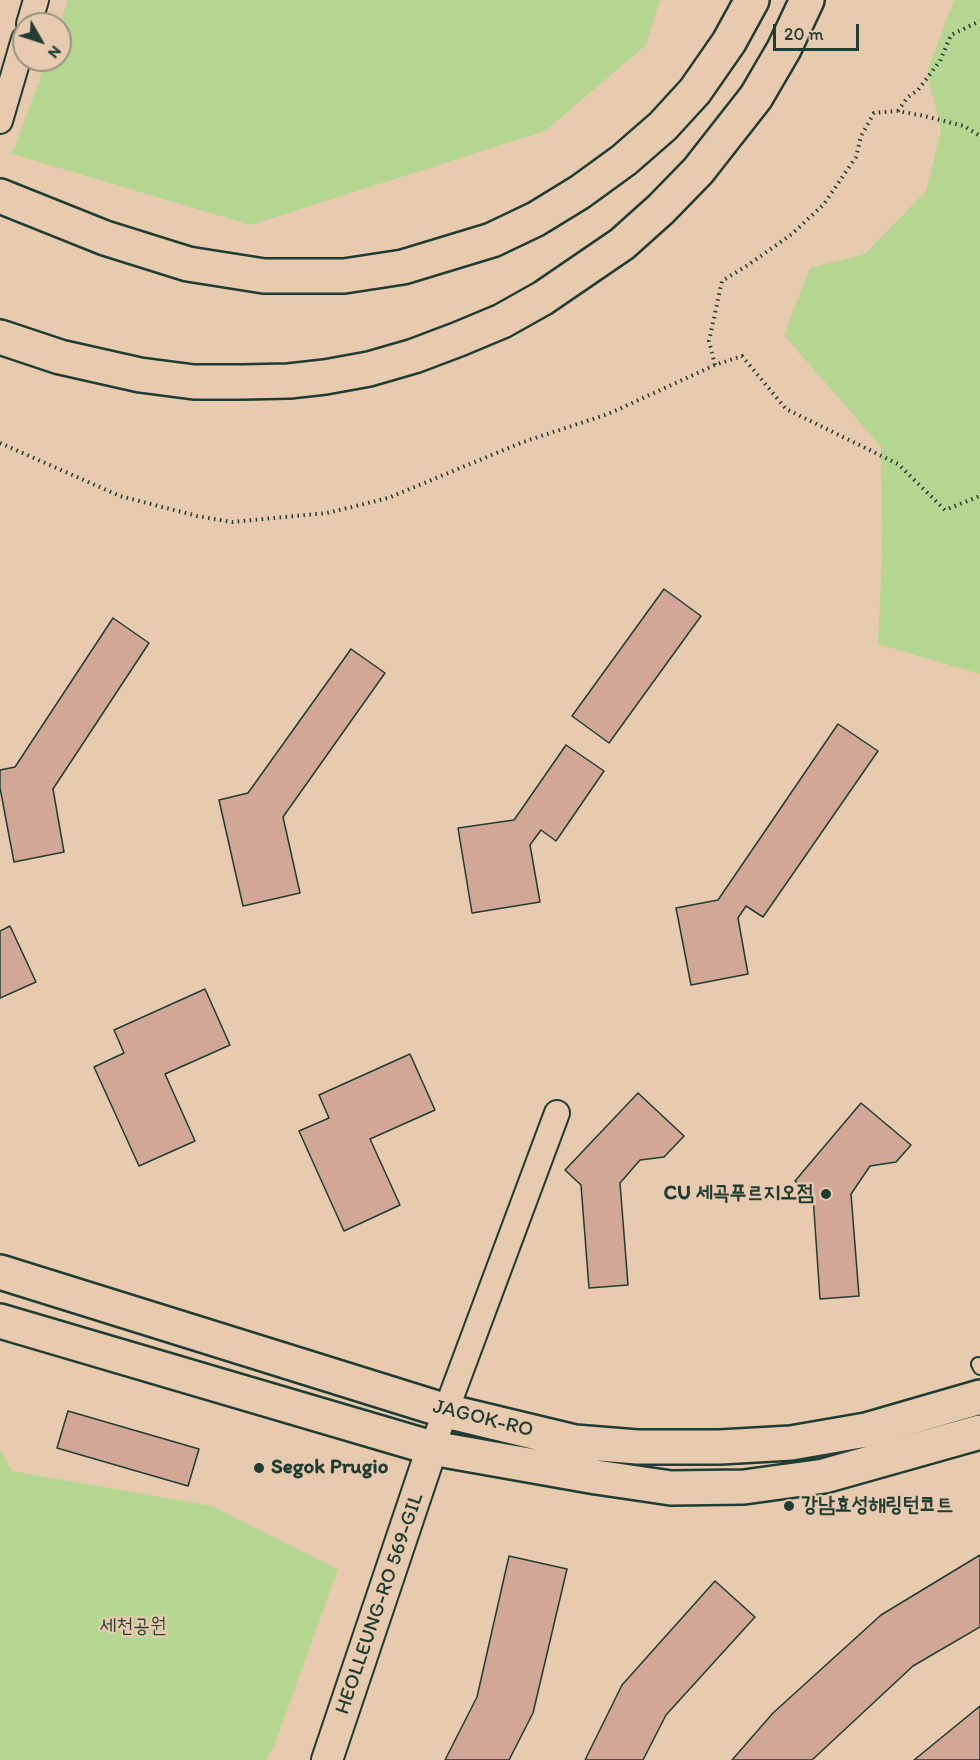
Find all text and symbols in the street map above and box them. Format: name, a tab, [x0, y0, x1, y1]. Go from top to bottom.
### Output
north arrow	[12, 12, 72, 72]
scale bar	[776, 12, 862, 50]
text: 20 m	[784, 23, 824, 45]
text: N	[44, 42, 66, 63]
place label: CU 세곡푸르지오점	[664, 1181, 814, 1207]
marker: CU 세곡푸르지오점	[819, 1187, 833, 1201]
street label: JAGOK-RO	[430, 1394, 536, 1444]
place label: Segok Prugio	[271, 1455, 388, 1481]
marker: Segok Prugio	[252, 1461, 266, 1475]
street label: HEOLLEUNG-RO 569-GIL	[330, 1490, 430, 1718]
place label: 강남효성해링턴코트	[801, 1493, 953, 1519]
marker: 강남효성해링턴코트	[782, 1499, 796, 1513]
park label: 세천공원	[99, 1614, 167, 1640]

